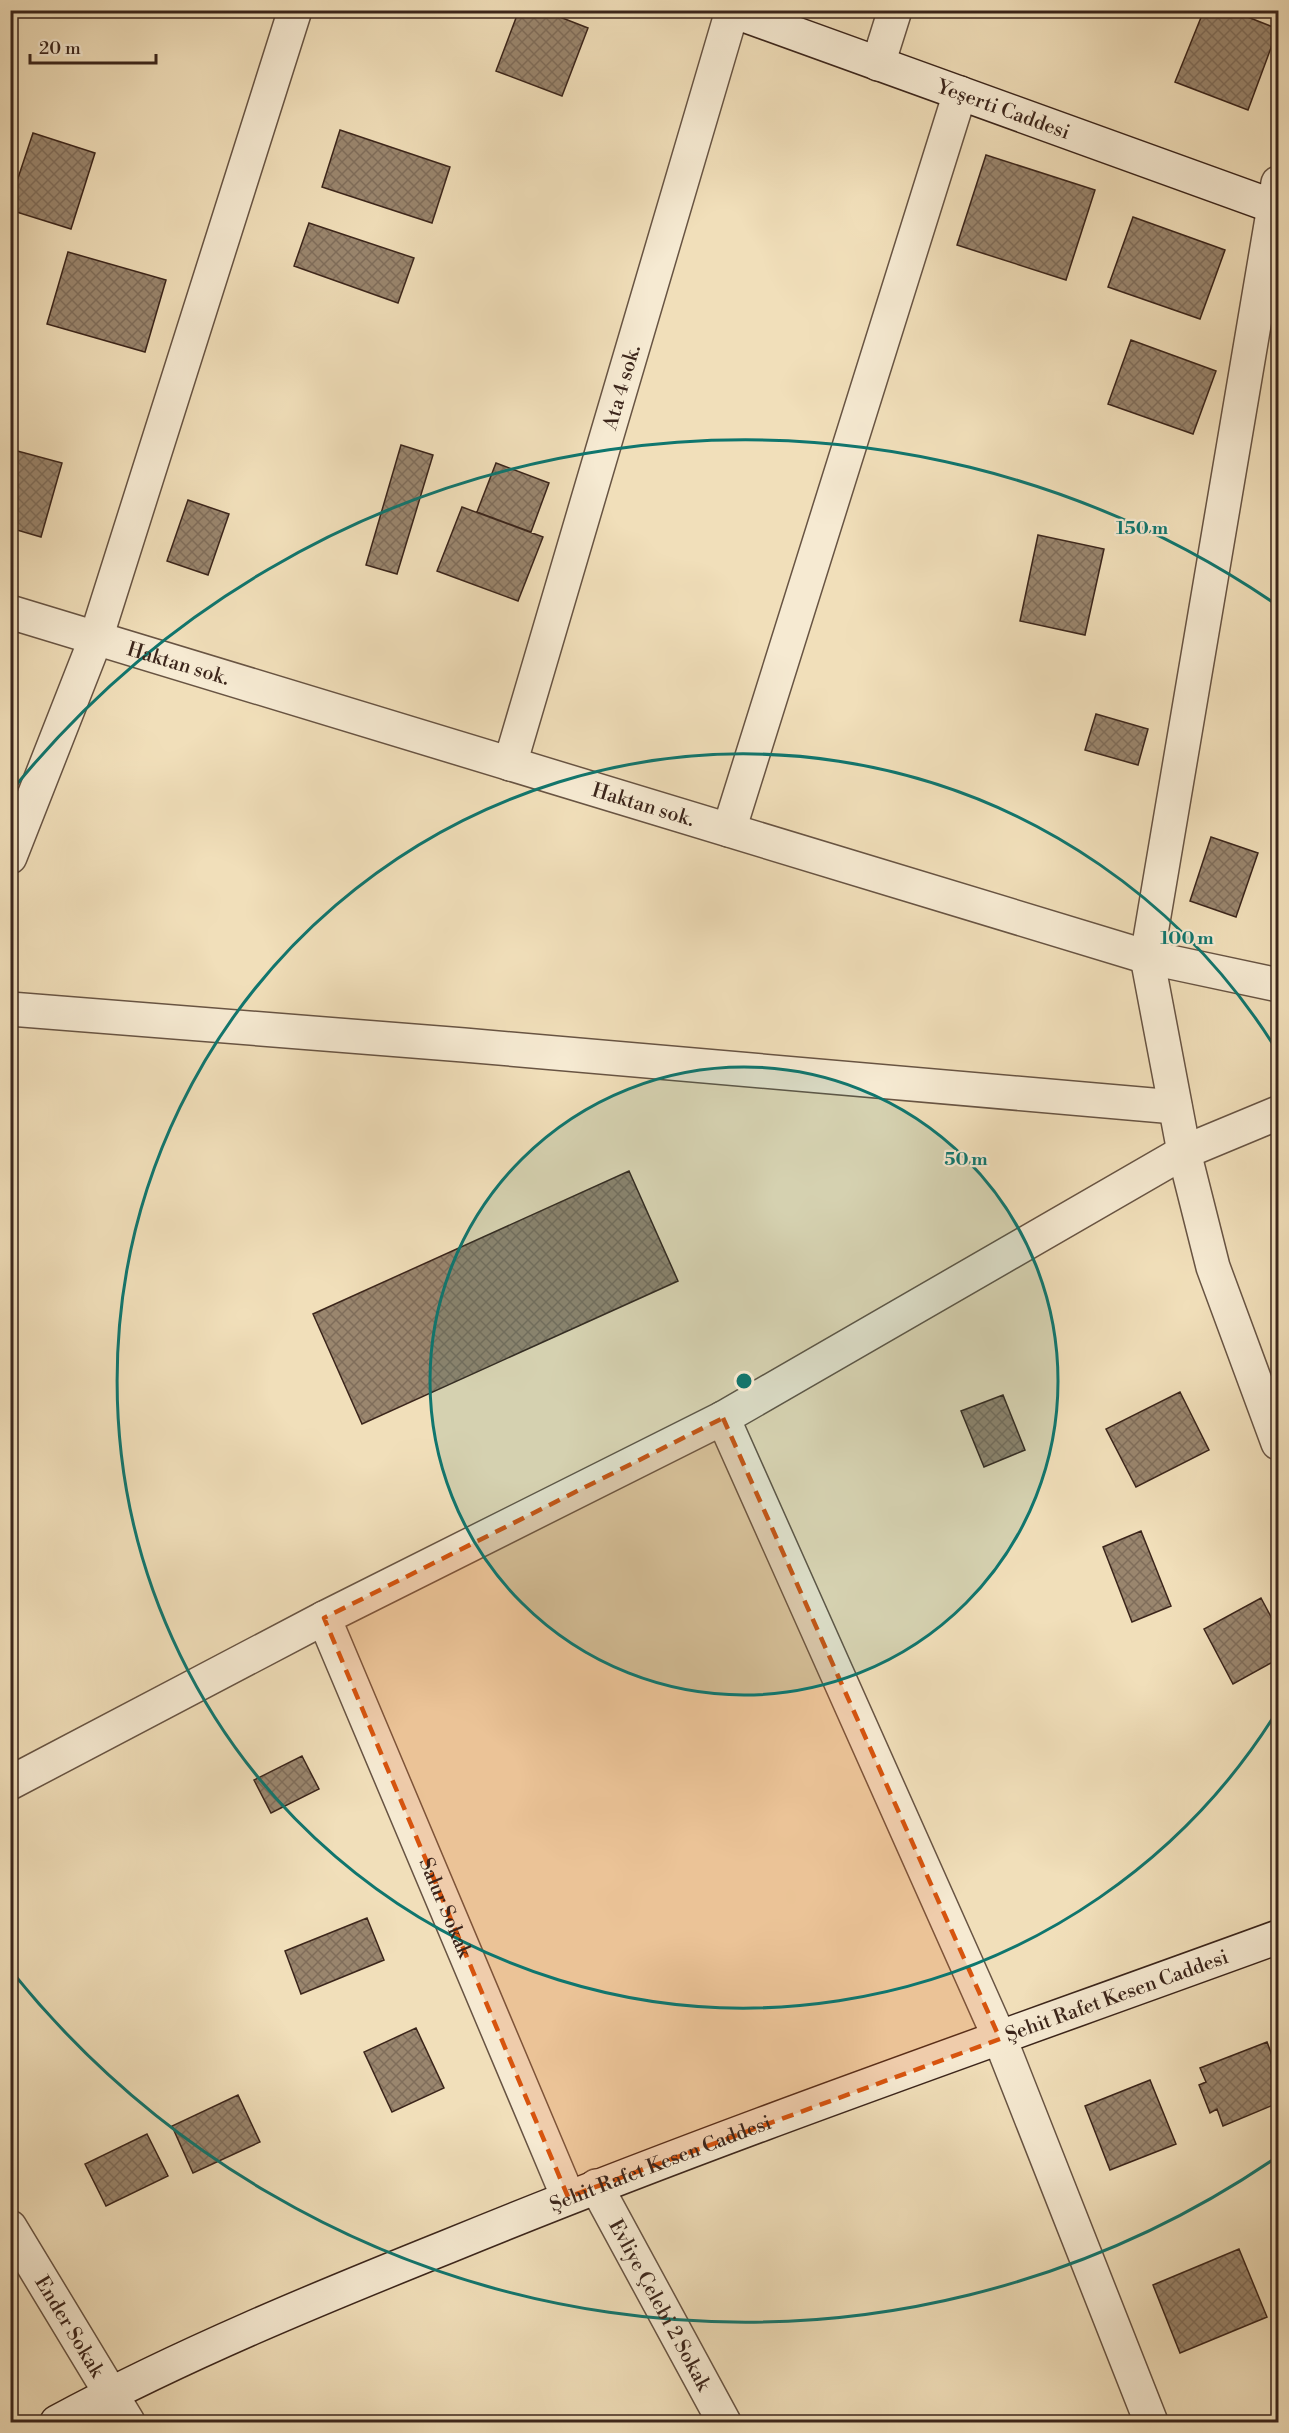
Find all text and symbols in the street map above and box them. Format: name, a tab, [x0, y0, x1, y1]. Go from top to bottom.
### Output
scale bar	[30, 27, 156, 65]
text: 20 m	[39, 37, 81, 60]
street label: Yeşerti Caddesi	[932, 74, 1074, 146]
street label: Ata 4 sok.	[598, 342, 647, 434]
text: 150 m	[1116, 517, 1169, 540]
street label: Haktan sok.	[124, 637, 232, 692]
street label: Haktan sok.	[589, 778, 697, 833]
text: 100 m	[1160, 927, 1214, 950]
text: 50 m	[944, 1148, 988, 1171]
centre of rings	[734, 1371, 754, 1391]
street label: Salur Sokak	[412, 1854, 477, 1963]
street label: Şehit Rafet Kesen Caddesi	[1002, 1945, 1232, 2048]
street label: Şehit Rafet Kesen Caddesi	[546, 2111, 776, 2218]
street label: Evliye Çelebi 2 Sokak	[602, 2215, 716, 2397]
street label: Ender Sokak	[28, 2272, 110, 2384]

